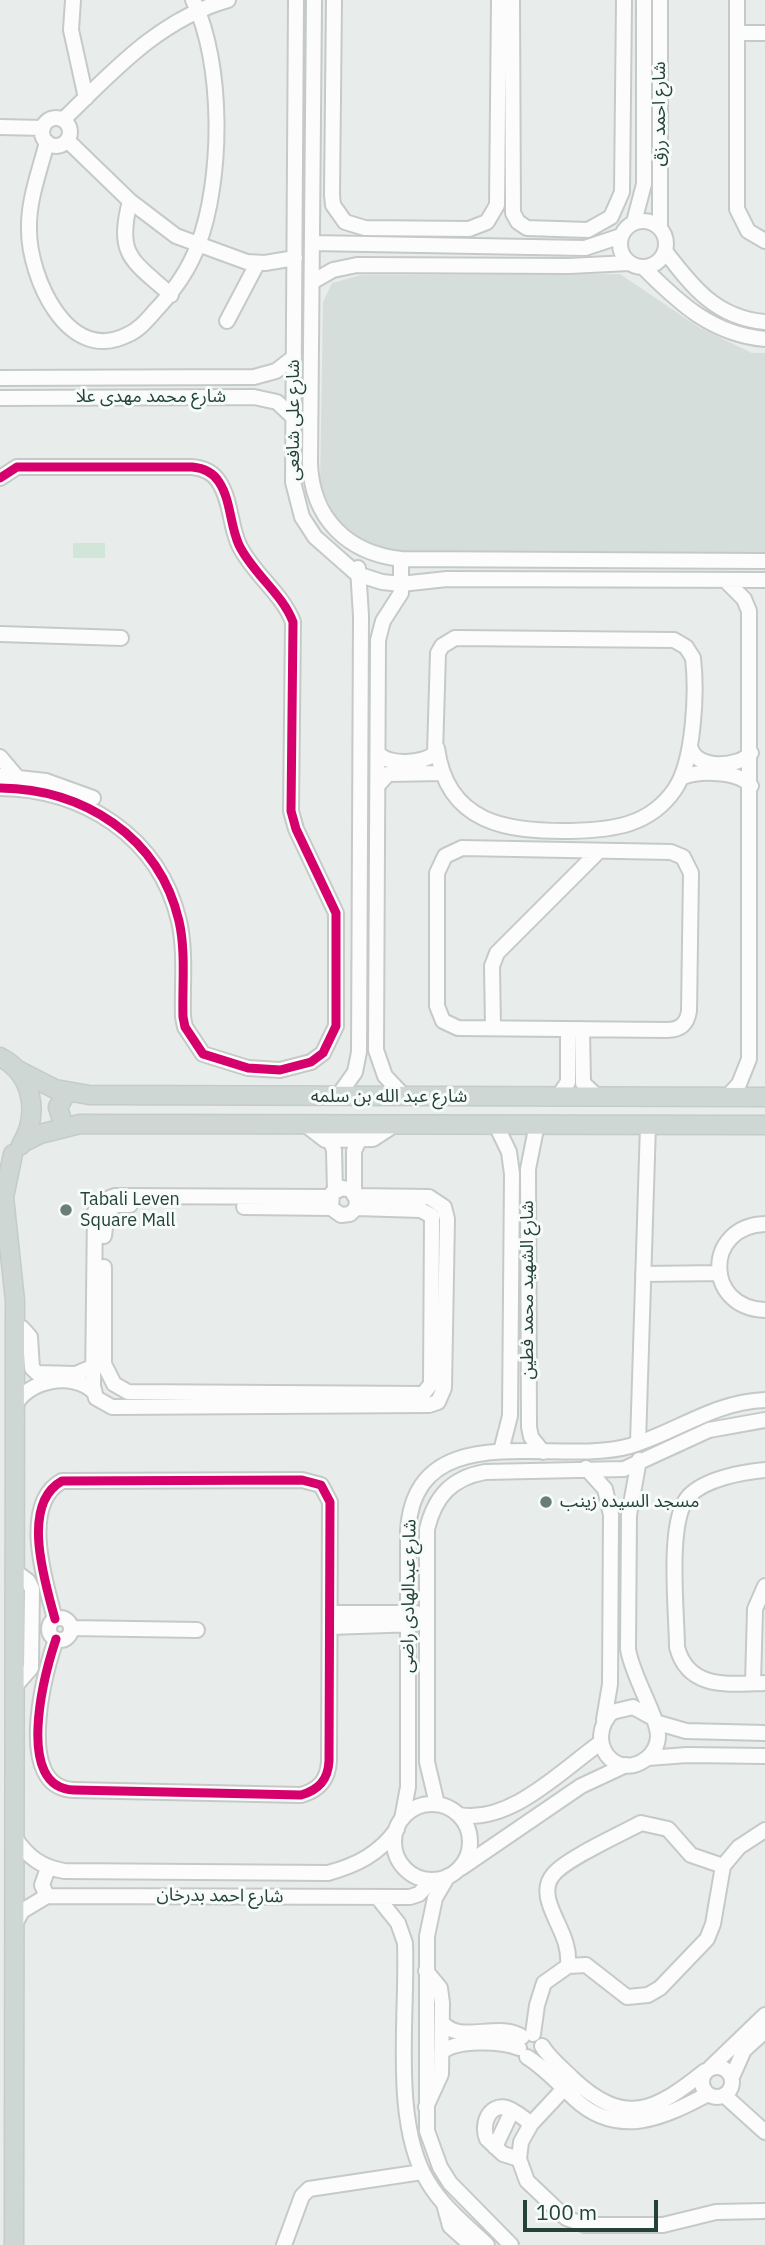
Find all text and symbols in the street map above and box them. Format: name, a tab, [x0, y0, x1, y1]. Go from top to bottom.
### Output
street label: شارع احمد رزق	[649, 61, 671, 167]
street label: شارع على شافعى	[283, 359, 305, 481]
street label: شارع محمد مهدى علا	[76, 386, 226, 408]
street label: شارع عبد الله بن سلمه	[311, 1086, 467, 1108]
place label: Tabali Leven Square Mall	[80, 1189, 180, 1232]
street label: شارع الشهيد محمد فطين	[517, 1200, 539, 1380]
marker: Tabali Leven Square Mall	[58, 1202, 74, 1218]
place label: مسجد السيده زينب	[560, 1491, 699, 1513]
marker: مسجد السيده زينب	[538, 1494, 554, 1510]
street label: شارع عبدالهادى راضى	[397, 1519, 421, 1673]
street label: شارع احمد بدرخان	[156, 1884, 284, 1908]
scale bar	[527, 2186, 662, 2230]
text: 100 m	[536, 2198, 597, 2226]

